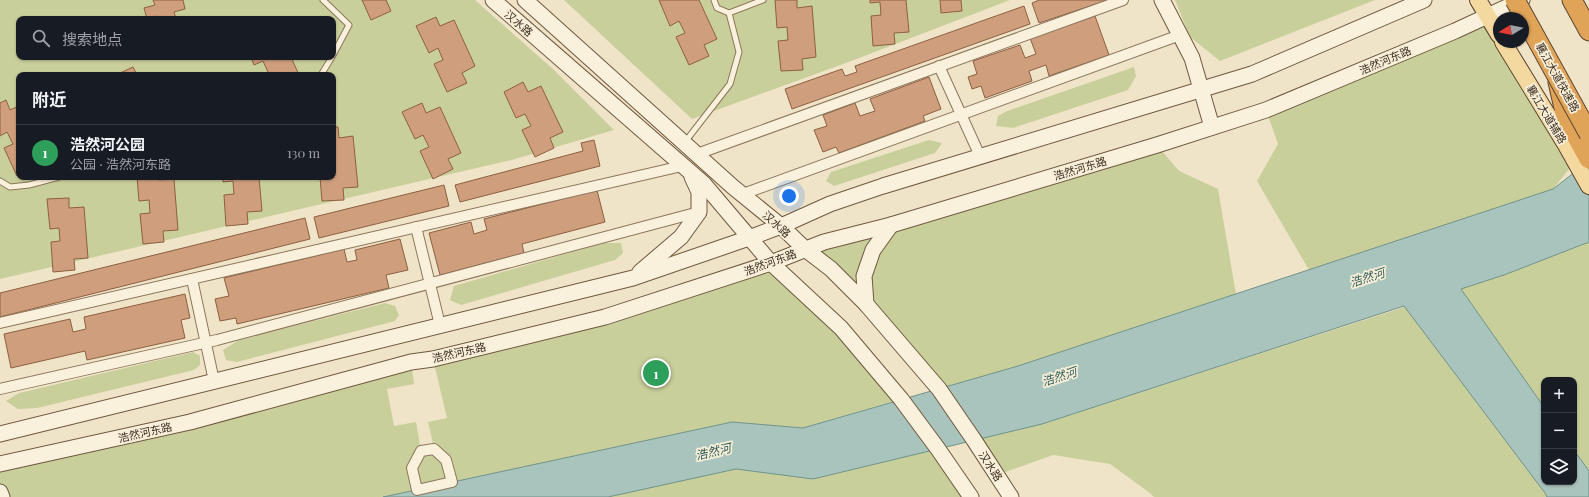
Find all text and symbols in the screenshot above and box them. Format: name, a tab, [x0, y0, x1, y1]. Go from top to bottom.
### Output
street label: 汉水路	[502, 7, 536, 39]
north arrow	[1493, 12, 1529, 48]
search box	[16, 16, 336, 60]
icon: search	[30, 27, 52, 49]
text: 搜索地点	[62, 29, 122, 49]
street label: 襄江大道快速路	[1533, 40, 1583, 114]
street label: 浩然河东路	[1357, 42, 1413, 78]
street label: 襄江大道辅路	[1524, 82, 1570, 146]
text: 附近	[32, 88, 66, 110]
text: 浩然河公园	[70, 134, 145, 154]
text: 1	[43, 144, 47, 161]
text: 130 m	[287, 144, 320, 161]
street label: 浩然河东路	[1052, 153, 1108, 183]
text: 公园 · 浩然河东路	[70, 155, 171, 172]
your location	[779, 186, 799, 206]
street label: 汉水路	[760, 207, 794, 241]
street label: 浩然河东路	[742, 246, 798, 278]
water label: 浩然河	[1347, 263, 1388, 290]
street label: 浩然河东路	[431, 339, 487, 365]
pin: 1	[643, 358, 669, 388]
water label: 浩然河	[1039, 362, 1080, 389]
map controls	[1541, 377, 1577, 485]
button: +	[1541, 377, 1577, 413]
button: −	[1541, 413, 1577, 449]
street label: 浩然河东路	[117, 419, 173, 445]
water label: 浩然河	[694, 439, 734, 463]
street label: 汉水路	[976, 448, 1006, 484]
button: layers	[1541, 449, 1577, 485]

